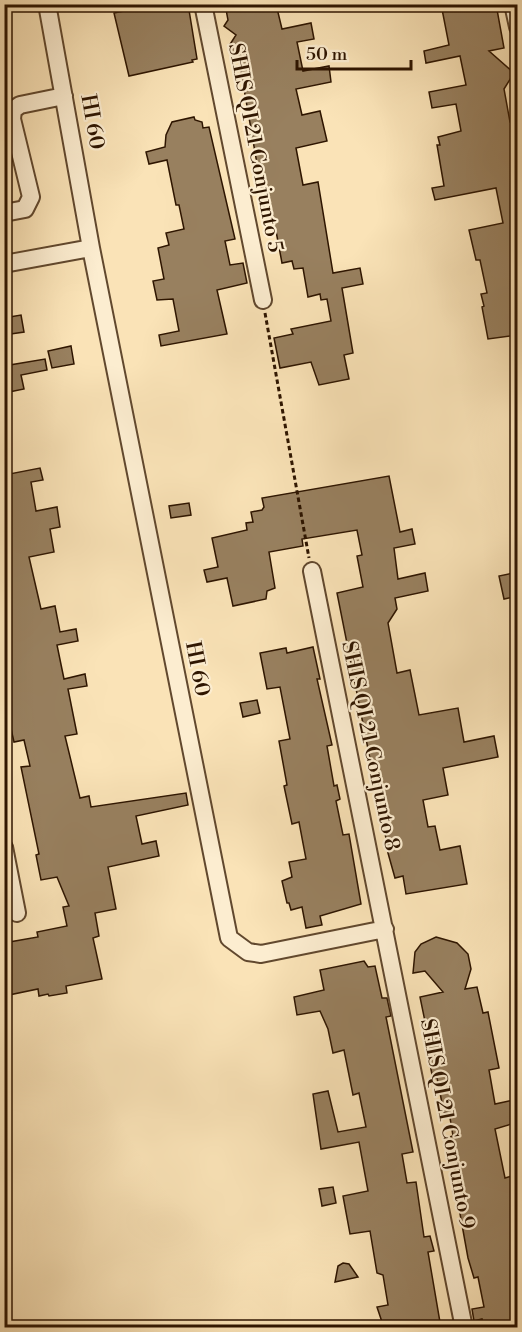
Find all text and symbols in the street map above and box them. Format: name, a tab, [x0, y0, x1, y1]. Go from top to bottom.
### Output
scale bar	[297, 33, 411, 71]
street label: SHIS QI 21 Conjunto 5	[222, 41, 288, 255]
text: 50 m	[306, 43, 348, 66]
street label: HI 60	[74, 92, 110, 152]
street label: HI 60	[179, 639, 215, 699]
street label: SHIS QI 21 Conjunto 8	[335, 639, 405, 853]
street label: SHIS QI 21 Conjunto 9	[414, 1017, 480, 1231]

